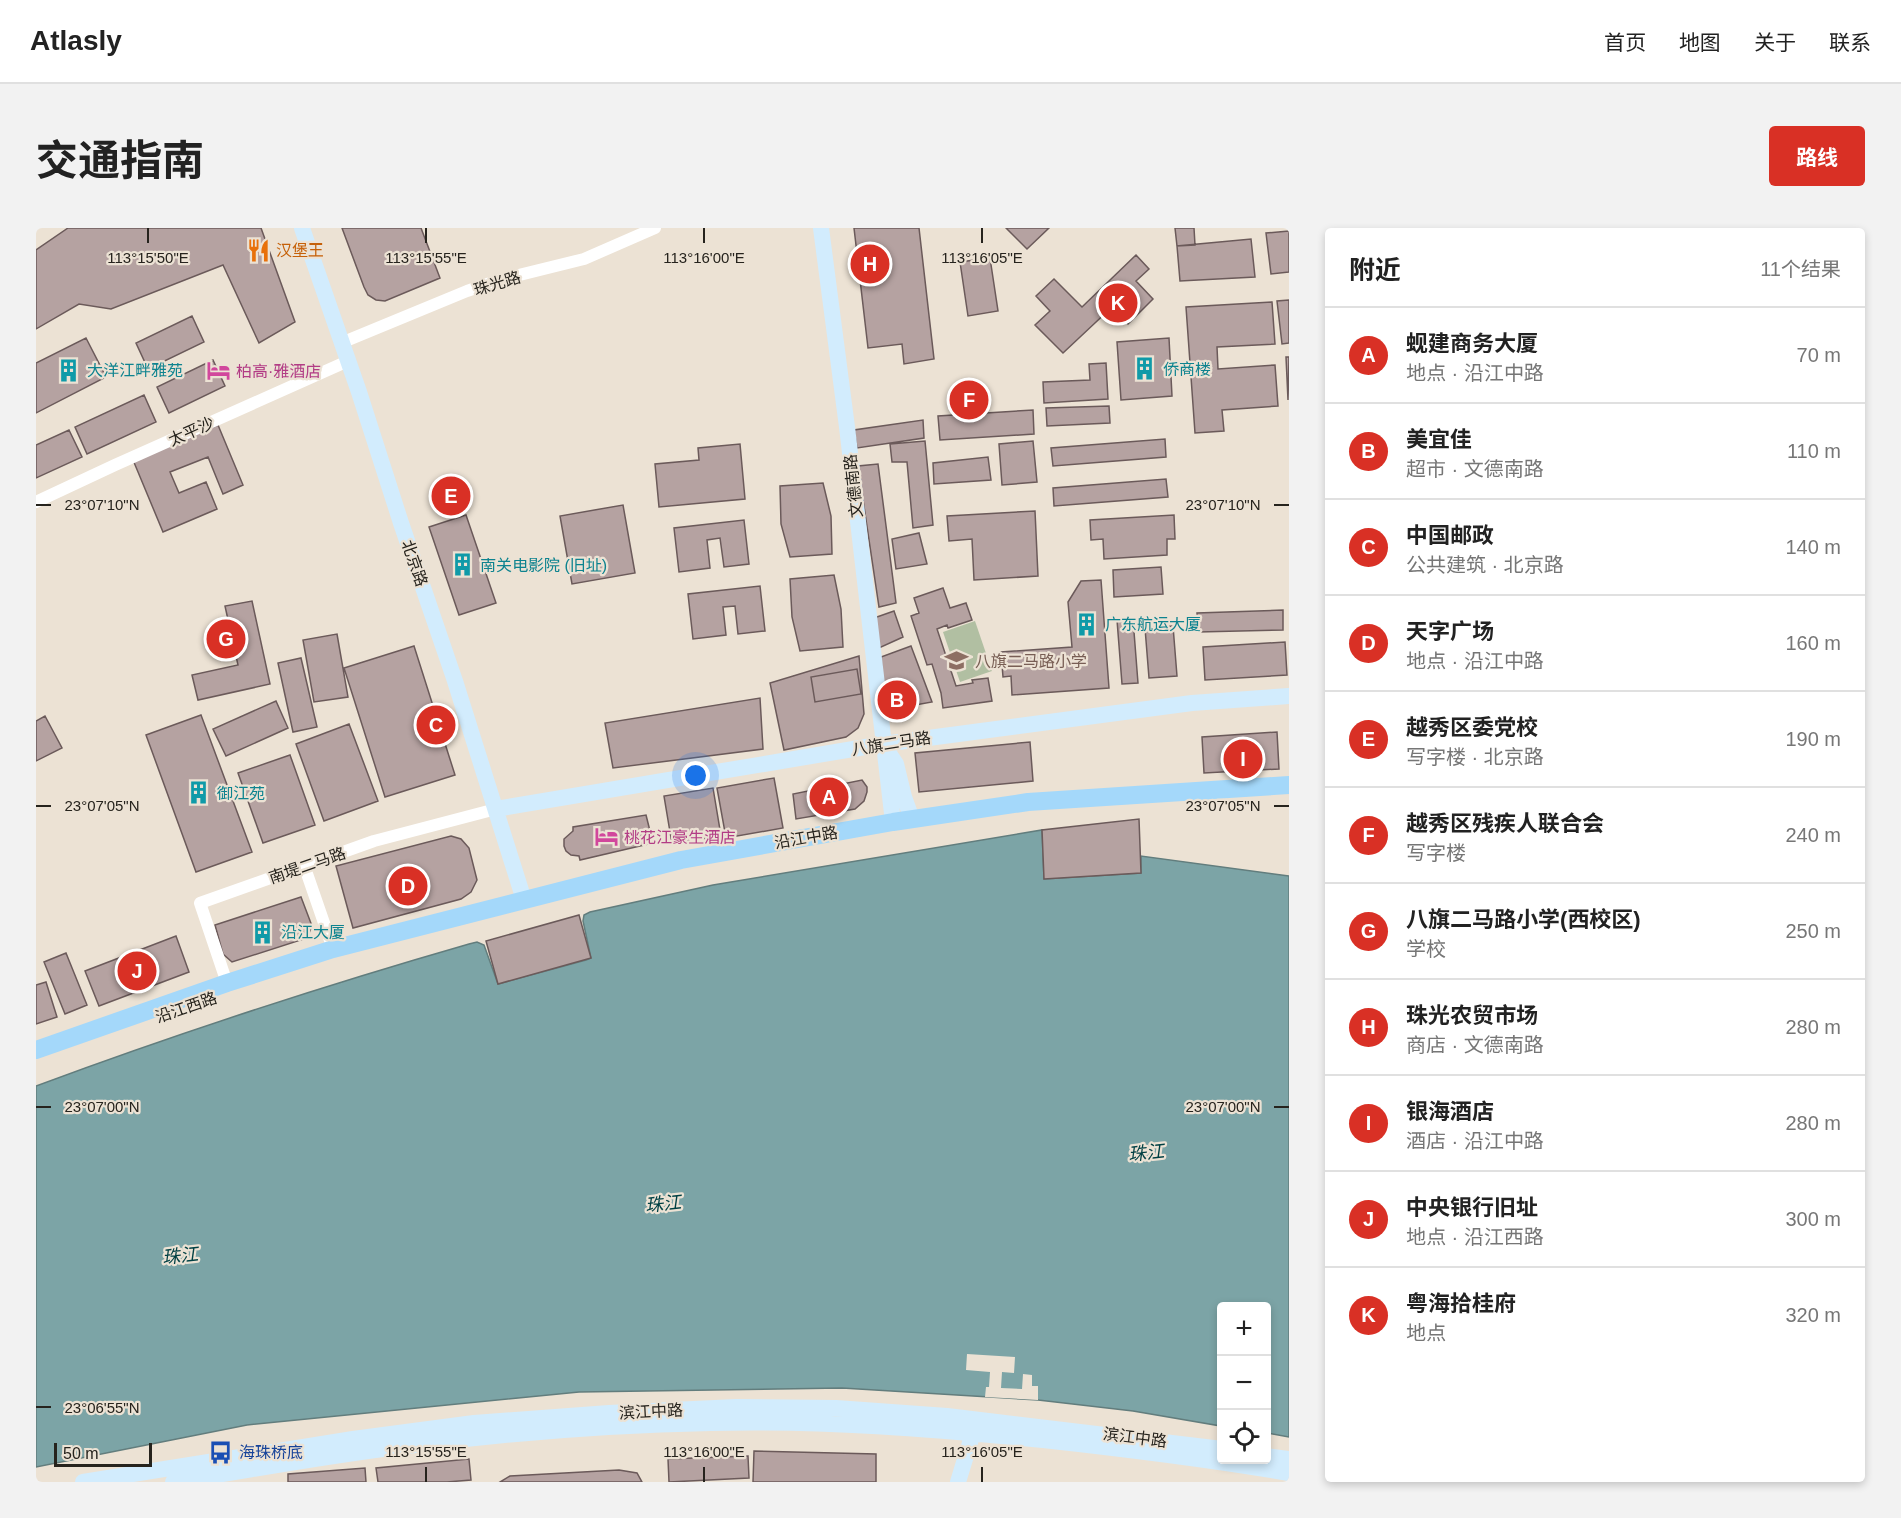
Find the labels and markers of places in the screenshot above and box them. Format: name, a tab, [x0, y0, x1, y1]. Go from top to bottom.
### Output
restaurant icon: 汉堡王	[245, 237, 271, 263]
place label: 汉堡王	[276, 242, 324, 259]
pin: H	[850, 242, 890, 286]
pin: K	[1098, 280, 1138, 326]
building icon: 侨商楼	[1132, 356, 1158, 382]
building icon: 大洋江畔雅苑	[56, 357, 82, 383]
hotel icon: 柏高·雅酒店	[205, 358, 231, 384]
place label: 侨商楼	[1163, 361, 1211, 378]
place label: 大洋江畔雅苑	[87, 362, 183, 379]
place label: 柏高·雅酒店	[236, 363, 321, 380]
pin: F	[950, 378, 988, 423]
pin: E	[432, 474, 470, 518]
building icon: 南关电影院 (旧址)	[449, 552, 475, 578]
place label: 南关电影院 (旧址)	[480, 557, 607, 574]
building icon: 广东航运大厦	[1074, 611, 1100, 637]
pin: G	[206, 616, 246, 662]
place label: 广东航运大厦	[1105, 616, 1201, 633]
school or university icon: 八旗二马路小学	[944, 648, 970, 674]
place label: 八旗二马路小学	[975, 653, 1087, 670]
pin: B	[878, 678, 916, 722]
pin: C	[416, 702, 456, 748]
pin: I	[1224, 736, 1262, 782]
pin: A	[810, 774, 848, 820]
building icon: 御江苑	[186, 780, 212, 806]
place label: 御江苑	[217, 785, 265, 802]
hotel icon: 桃花江豪生酒店	[593, 824, 619, 850]
place label: 桃花江豪生酒店	[624, 829, 736, 846]
pin: D	[388, 864, 428, 908]
building icon: 沿江大厦	[250, 919, 276, 945]
place label: 沿江大厦	[281, 924, 345, 941]
pin: J	[118, 948, 156, 994]
bus stop icon: 海珠桥底	[208, 1439, 234, 1465]
place label: 海珠桥底	[239, 1444, 303, 1461]

